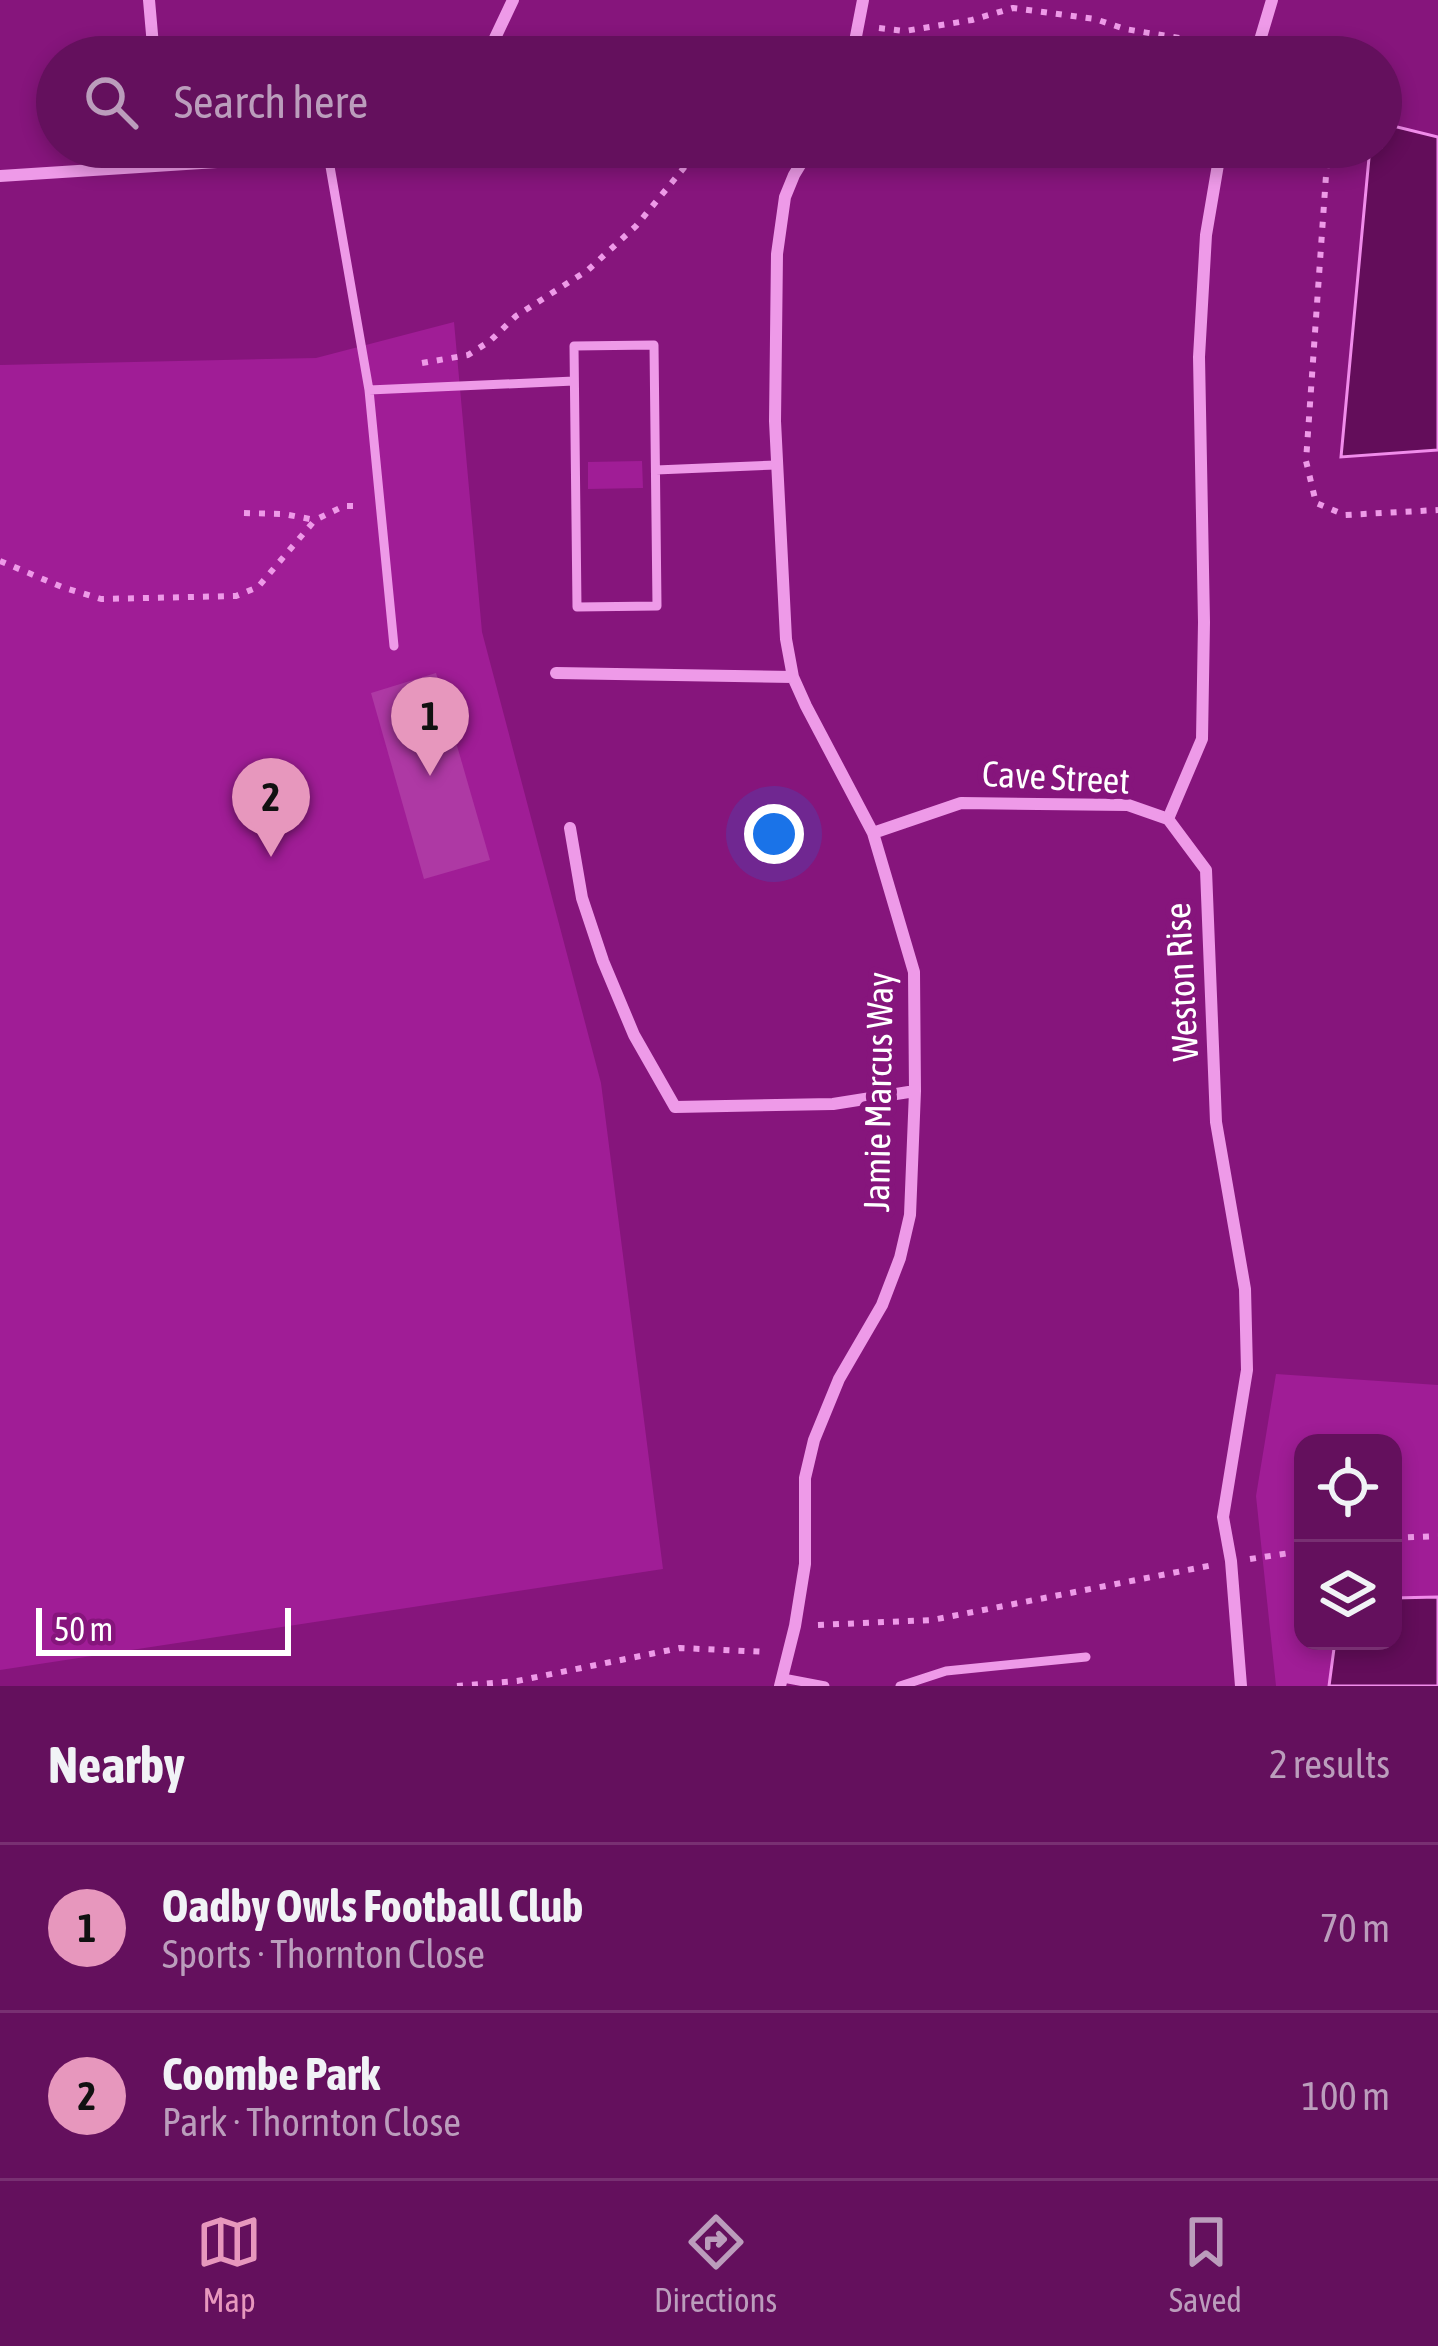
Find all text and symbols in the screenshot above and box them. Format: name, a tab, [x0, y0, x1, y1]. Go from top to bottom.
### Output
search box	[36, 36, 1402, 168]
icon: search	[78, 69, 144, 135]
text: Search here	[174, 76, 368, 128]
pin: 1	[391, 677, 469, 776]
street label: Cave Street	[981, 752, 1131, 802]
pin: 2	[232, 758, 310, 857]
your location	[744, 804, 804, 864]
street label: Weston Rise	[1156, 902, 1206, 1062]
street label: Jamie Marcus Way	[855, 972, 901, 1212]
map controls	[1294, 1434, 1402, 1650]
button: locate	[1294, 1434, 1402, 1542]
button: layers	[1294, 1542, 1402, 1650]
scale bar	[36, 1602, 291, 1655]
text: 50 m	[54, 1610, 113, 1648]
text: Nearby	[48, 1735, 185, 1794]
text: 2 results	[1269, 1742, 1390, 1786]
text: Oadby Owls Football Club	[162, 1880, 583, 1932]
text: 1	[78, 1906, 96, 1950]
text: 70 m	[1320, 1906, 1390, 1950]
text: Sports · Thornton Close	[162, 1932, 485, 1976]
text: Coombe Park	[162, 2048, 380, 2100]
text: 2	[78, 2074, 96, 2118]
text: 100 m	[1302, 2074, 1390, 2118]
text: Park · Thornton Close	[162, 2100, 461, 2144]
tab: Map	[196, 2209, 262, 2319]
tab: Directions	[654, 2209, 777, 2319]
tab: Saved	[1169, 2209, 1242, 2319]

